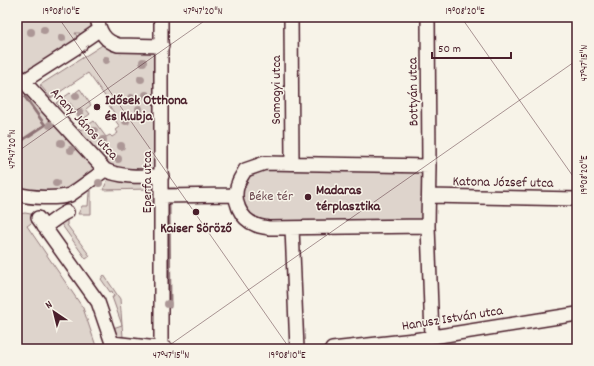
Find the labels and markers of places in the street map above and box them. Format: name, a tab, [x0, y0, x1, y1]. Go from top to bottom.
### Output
place label: Idősek Otthona és Klubja	[105, 91, 189, 127]
marker: Idősek Otthona és Klubja	[92, 102, 102, 112]
place label: Madaras térplasztika	[316, 181, 381, 217]
marker: Madaras térplasztika	[303, 192, 313, 202]
marker: Kaiser Söröző	[191, 207, 201, 217]
place label: Kaiser Söröző	[160, 219, 232, 239]

